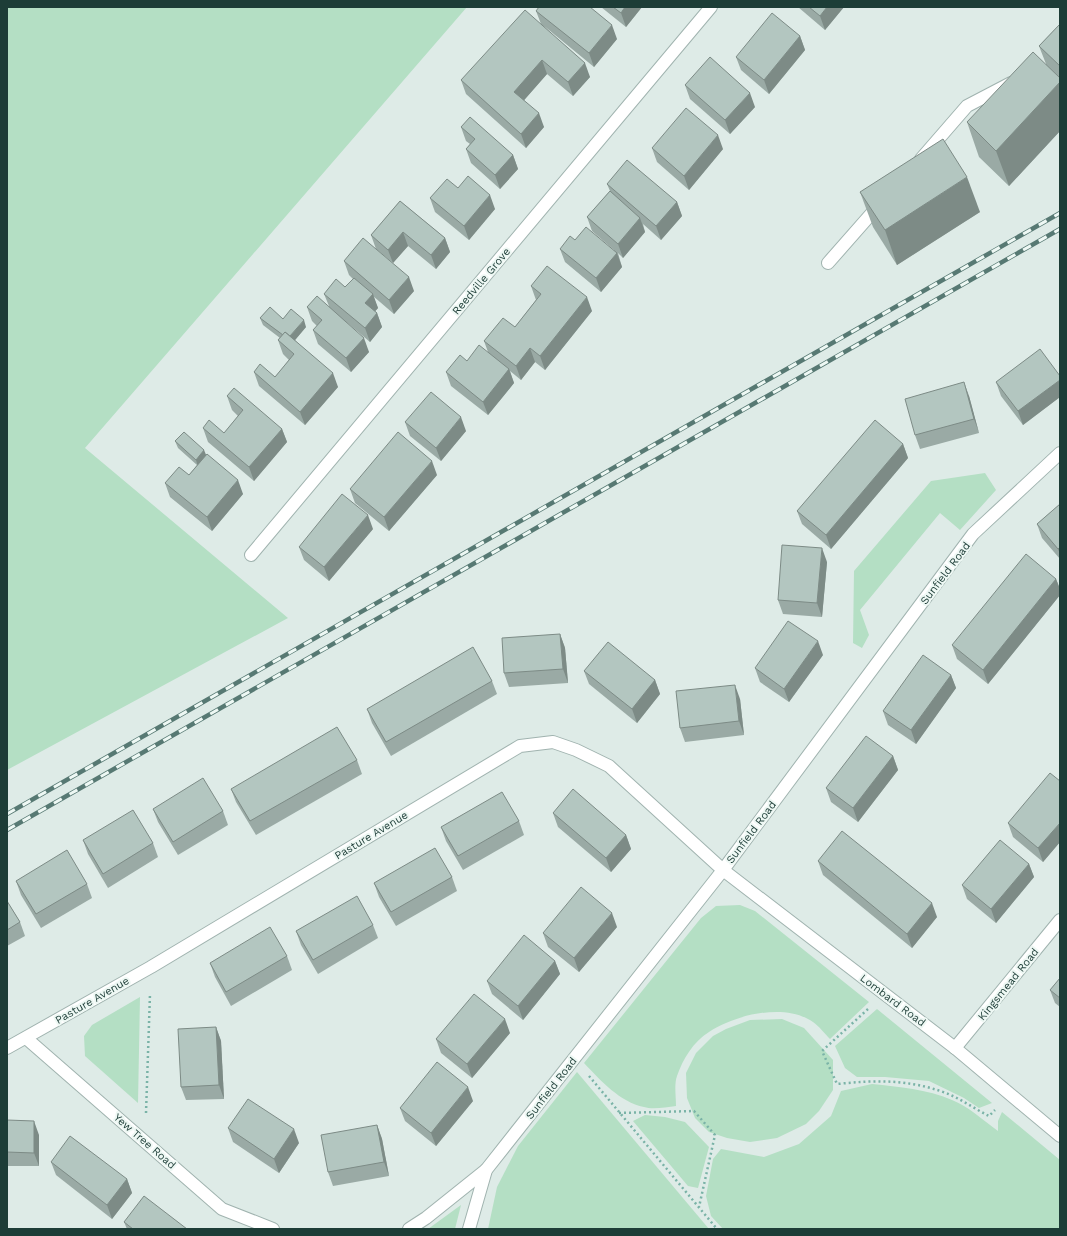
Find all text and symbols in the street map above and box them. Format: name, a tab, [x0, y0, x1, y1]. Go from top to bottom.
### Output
street label: Reedville Grove	[450, 245, 513, 317]
street label: Sunfield Road	[918, 539, 973, 607]
street label: Sunfield Road	[724, 798, 779, 866]
street label: Pasture Avenue	[332, 808, 410, 862]
street label: Kingsmead Road	[975, 946, 1041, 1023]
street label: Lombard Road	[857, 972, 928, 1029]
street label: Pasture Avenue	[53, 974, 131, 1027]
street label: Sunfield Road	[523, 1055, 580, 1122]
street label: Yew Tree Road	[111, 1111, 178, 1172]

